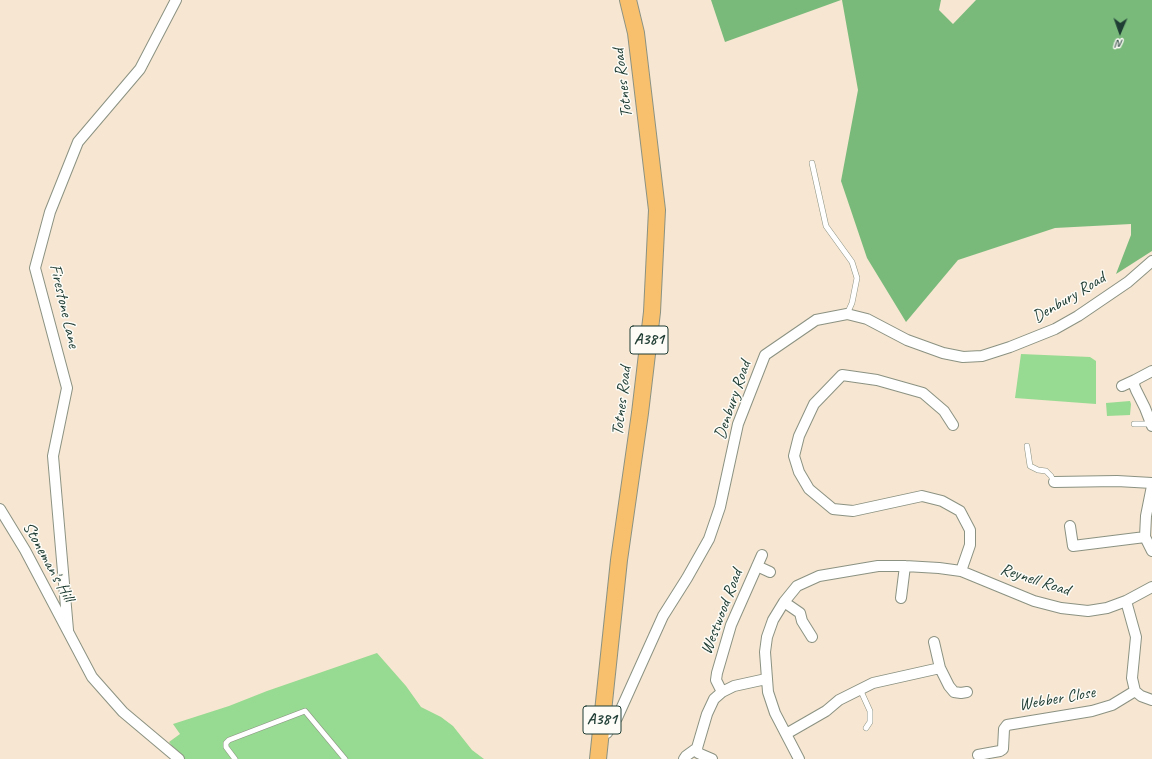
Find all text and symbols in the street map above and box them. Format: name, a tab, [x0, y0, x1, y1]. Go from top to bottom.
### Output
north arrow	[1100, 12, 1140, 52]
text: N	[1116, 37, 1123, 51]
street label: Totnes Road	[609, 47, 637, 119]
street label: Firestone Lane	[44, 262, 84, 350]
street label: Denbury Road	[1029, 268, 1109, 328]
road number: A381	[630, 326, 668, 354]
street label: Denbury Road	[710, 358, 756, 442]
street label: Totnes Road	[608, 365, 636, 437]
street label: Stoneman's Hill	[18, 519, 78, 605]
street label: Reynell Road	[998, 559, 1072, 601]
street label: Westwood Road	[696, 567, 748, 657]
street label: Webber Close	[1017, 682, 1097, 716]
road number: A381	[583, 706, 621, 734]

